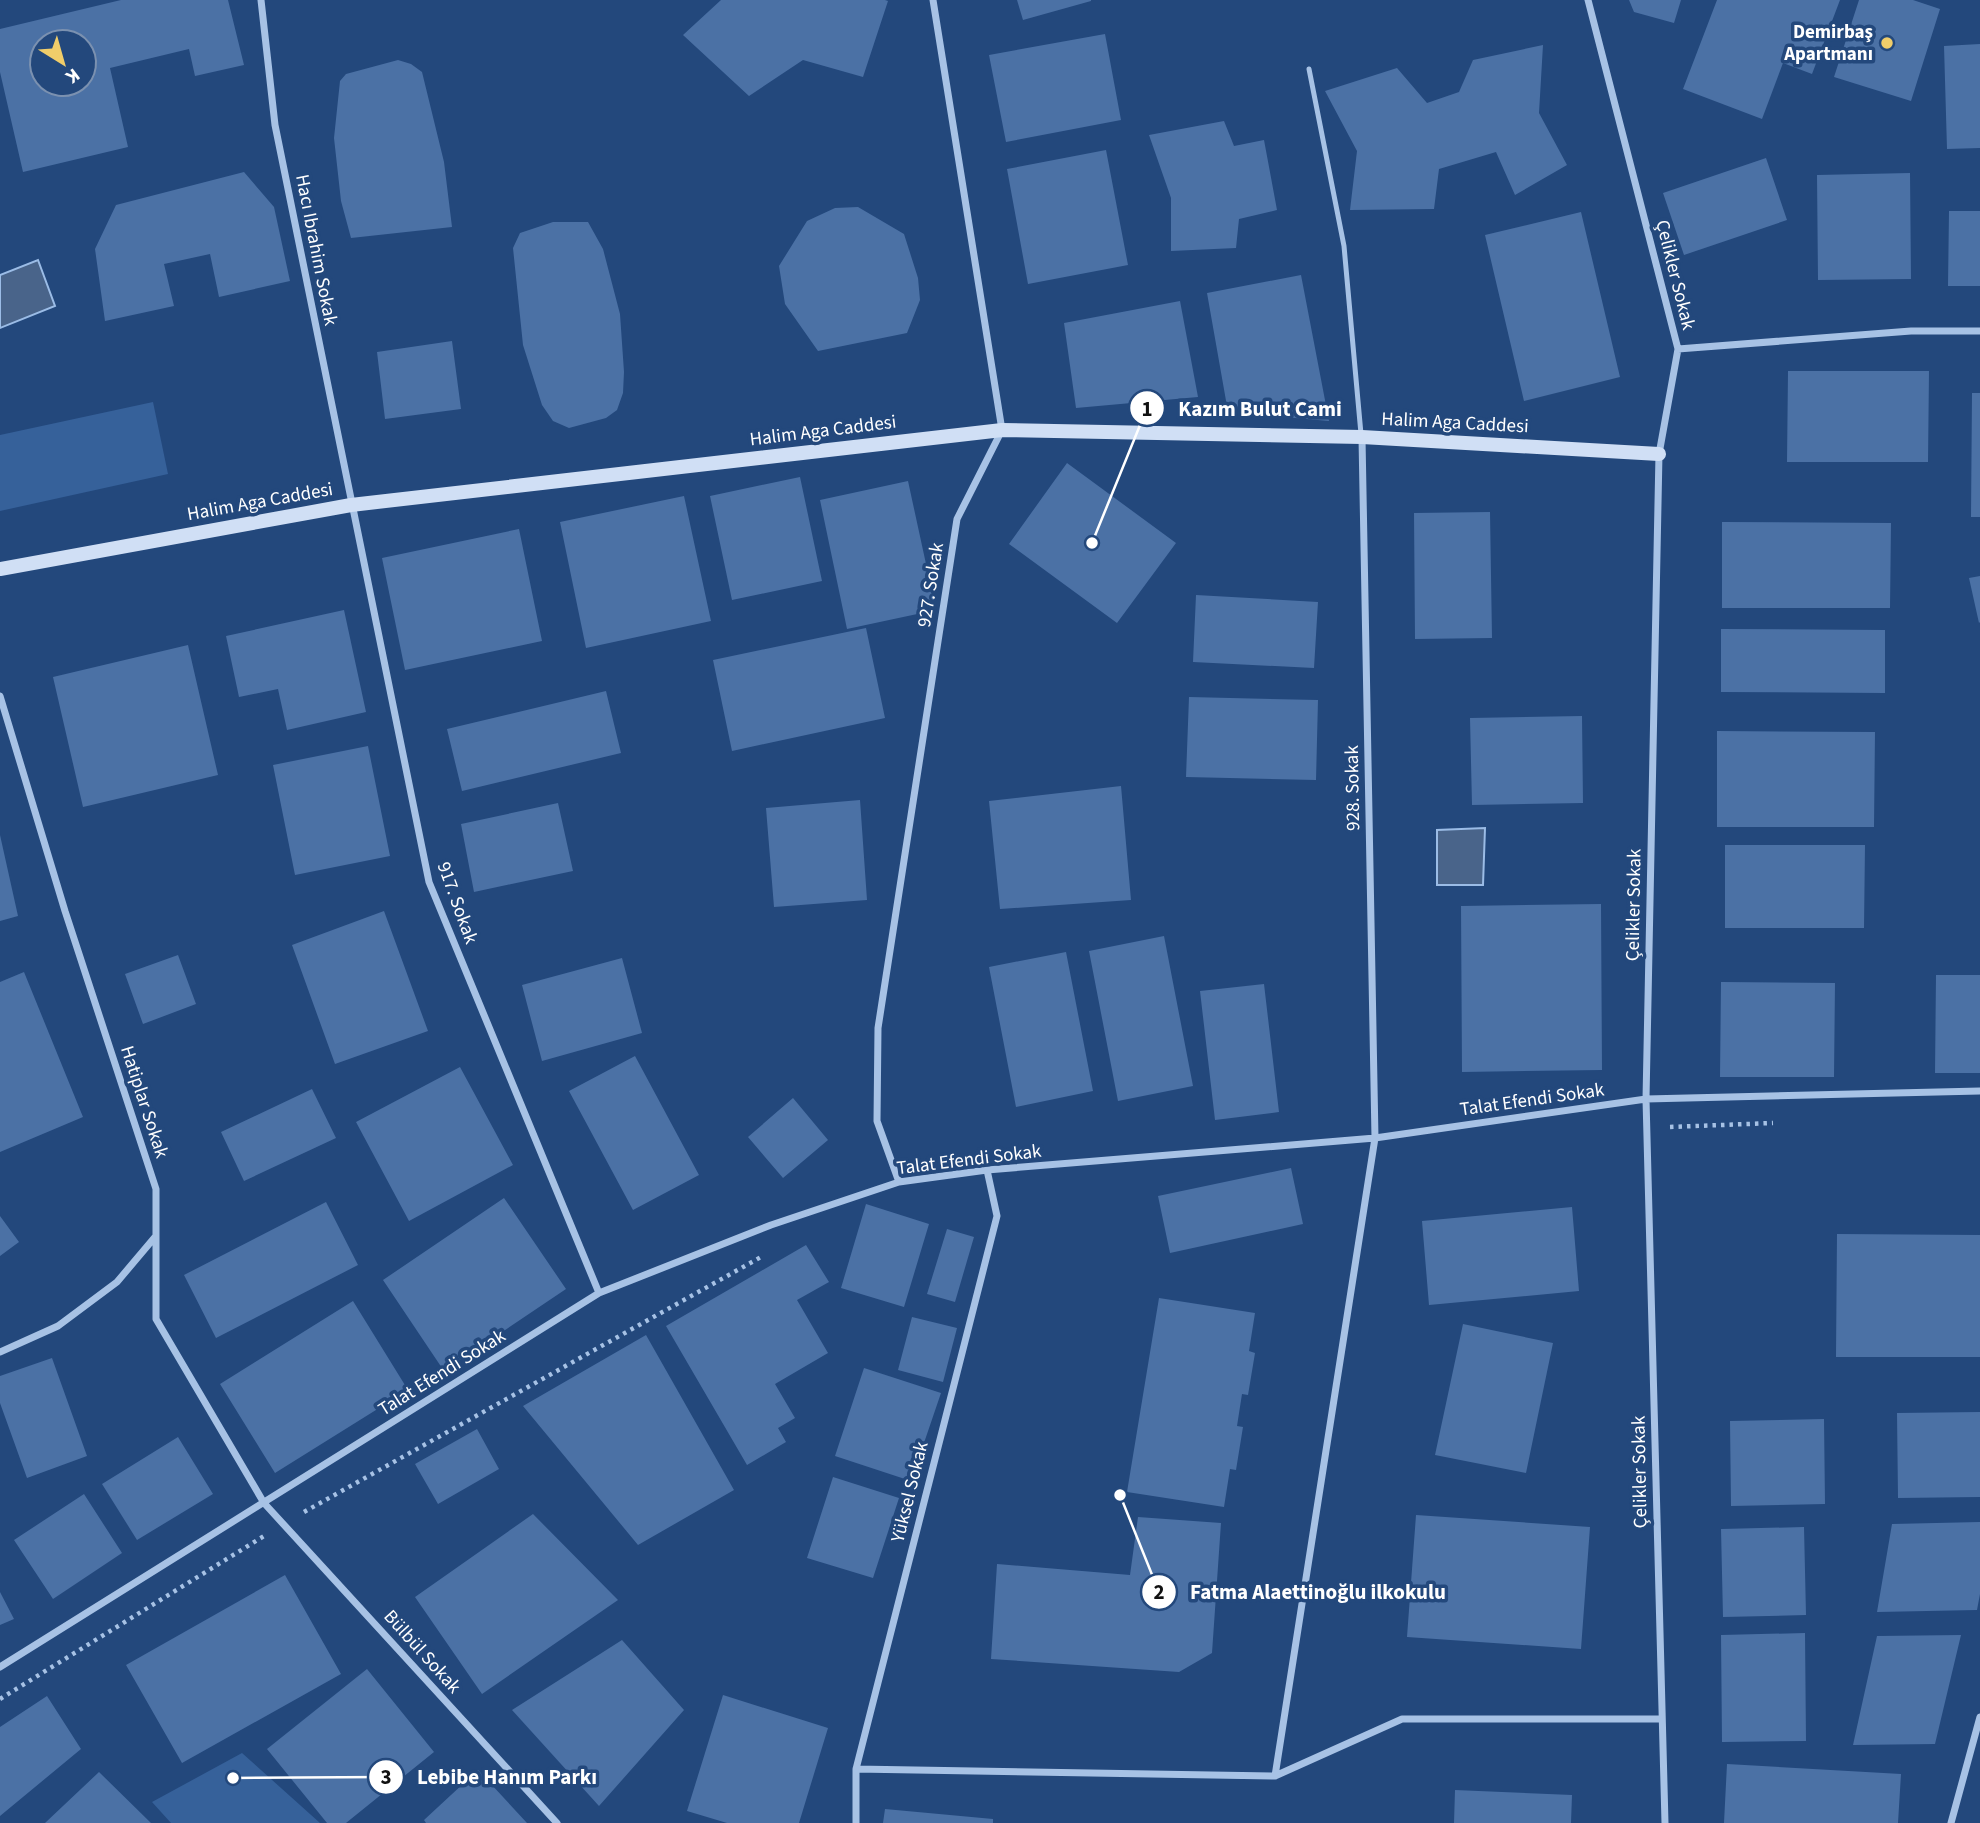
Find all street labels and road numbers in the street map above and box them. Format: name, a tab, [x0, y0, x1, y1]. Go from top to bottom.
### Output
street label: Hacı Ibrahim Sokak	[288, 172, 344, 329]
street label: Çelikler Sokak	[1648, 217, 1702, 333]
street label: Halim Aga Caddesi	[1381, 406, 1529, 440]
street label: Halim Aga Caddesi	[748, 409, 898, 453]
street label: Halim Aga Caddesi	[185, 476, 335, 528]
street label: 927. Sokak	[911, 540, 951, 629]
street label: 928. Sokak	[1339, 744, 1367, 831]
street label: Çelikler Sokak	[1620, 848, 1648, 961]
street label: 917. Sokak	[430, 858, 485, 948]
street label: Hatiplar Sokak	[113, 1042, 175, 1162]
street label: Talat Efendi Sokak	[1458, 1076, 1607, 1124]
street label: Talat Efendi Sokak	[895, 1138, 1043, 1182]
street label: Talat Efendi Sokak	[373, 1323, 511, 1423]
street label: Çelikler Sokak	[1626, 1415, 1654, 1528]
street label: Yüksel Sokak	[884, 1438, 936, 1546]
street label: Bülbül Sokak	[377, 1604, 467, 1700]

